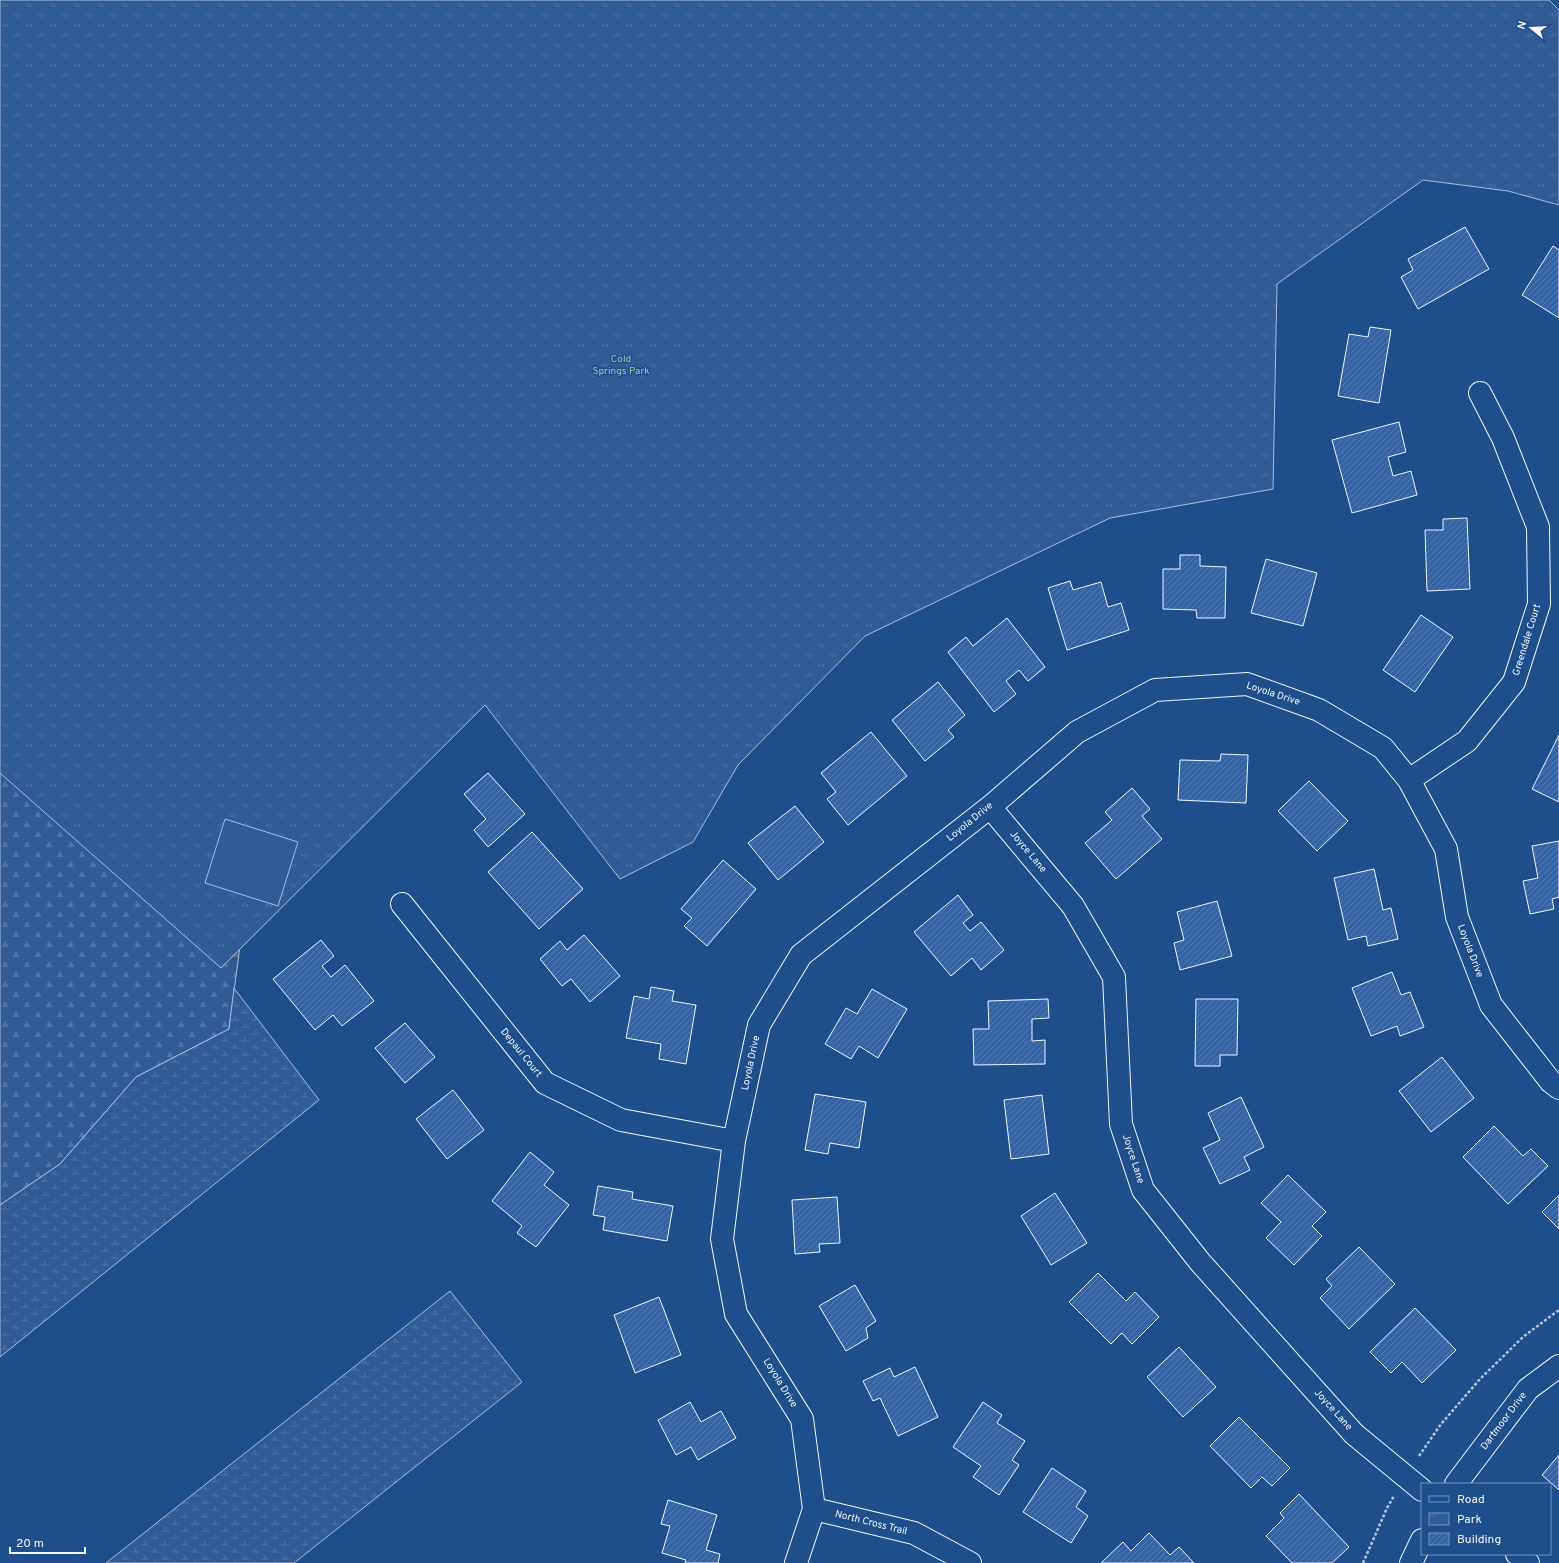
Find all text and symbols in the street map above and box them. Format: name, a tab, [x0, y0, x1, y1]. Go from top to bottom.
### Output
north arrow	[1511, 8, 1551, 48]
text: N	[1515, 19, 1530, 31]
park label: Cold Springs Park	[592, 353, 650, 378]
street label: Greendale Court	[1510, 602, 1544, 677]
street label: Loyola Drive	[1244, 679, 1302, 709]
street label: Loyola Drive	[944, 799, 996, 845]
street label: Joyce Lane	[1007, 828, 1049, 876]
street label: Loyola Drive	[1454, 923, 1486, 979]
street label: Depaul Court	[497, 1026, 545, 1080]
street label: Loyola Drive	[739, 1034, 763, 1092]
street label: Joyce Lane	[1119, 1133, 1147, 1185]
street label: Loyola Drive	[760, 1356, 800, 1410]
street label: Joyce Lane	[1311, 1387, 1355, 1433]
street label: Dartmoor Drive	[1478, 1389, 1530, 1453]
legend	[1421, 1483, 1551, 1555]
text: Road	[1457, 1492, 1485, 1508]
street label: North Cross Trail	[833, 1508, 909, 1538]
text: Park	[1457, 1512, 1482, 1528]
scale bar	[10, 1529, 85, 1555]
text: Building	[1457, 1532, 1501, 1548]
text: 20 m	[16, 1536, 44, 1552]

